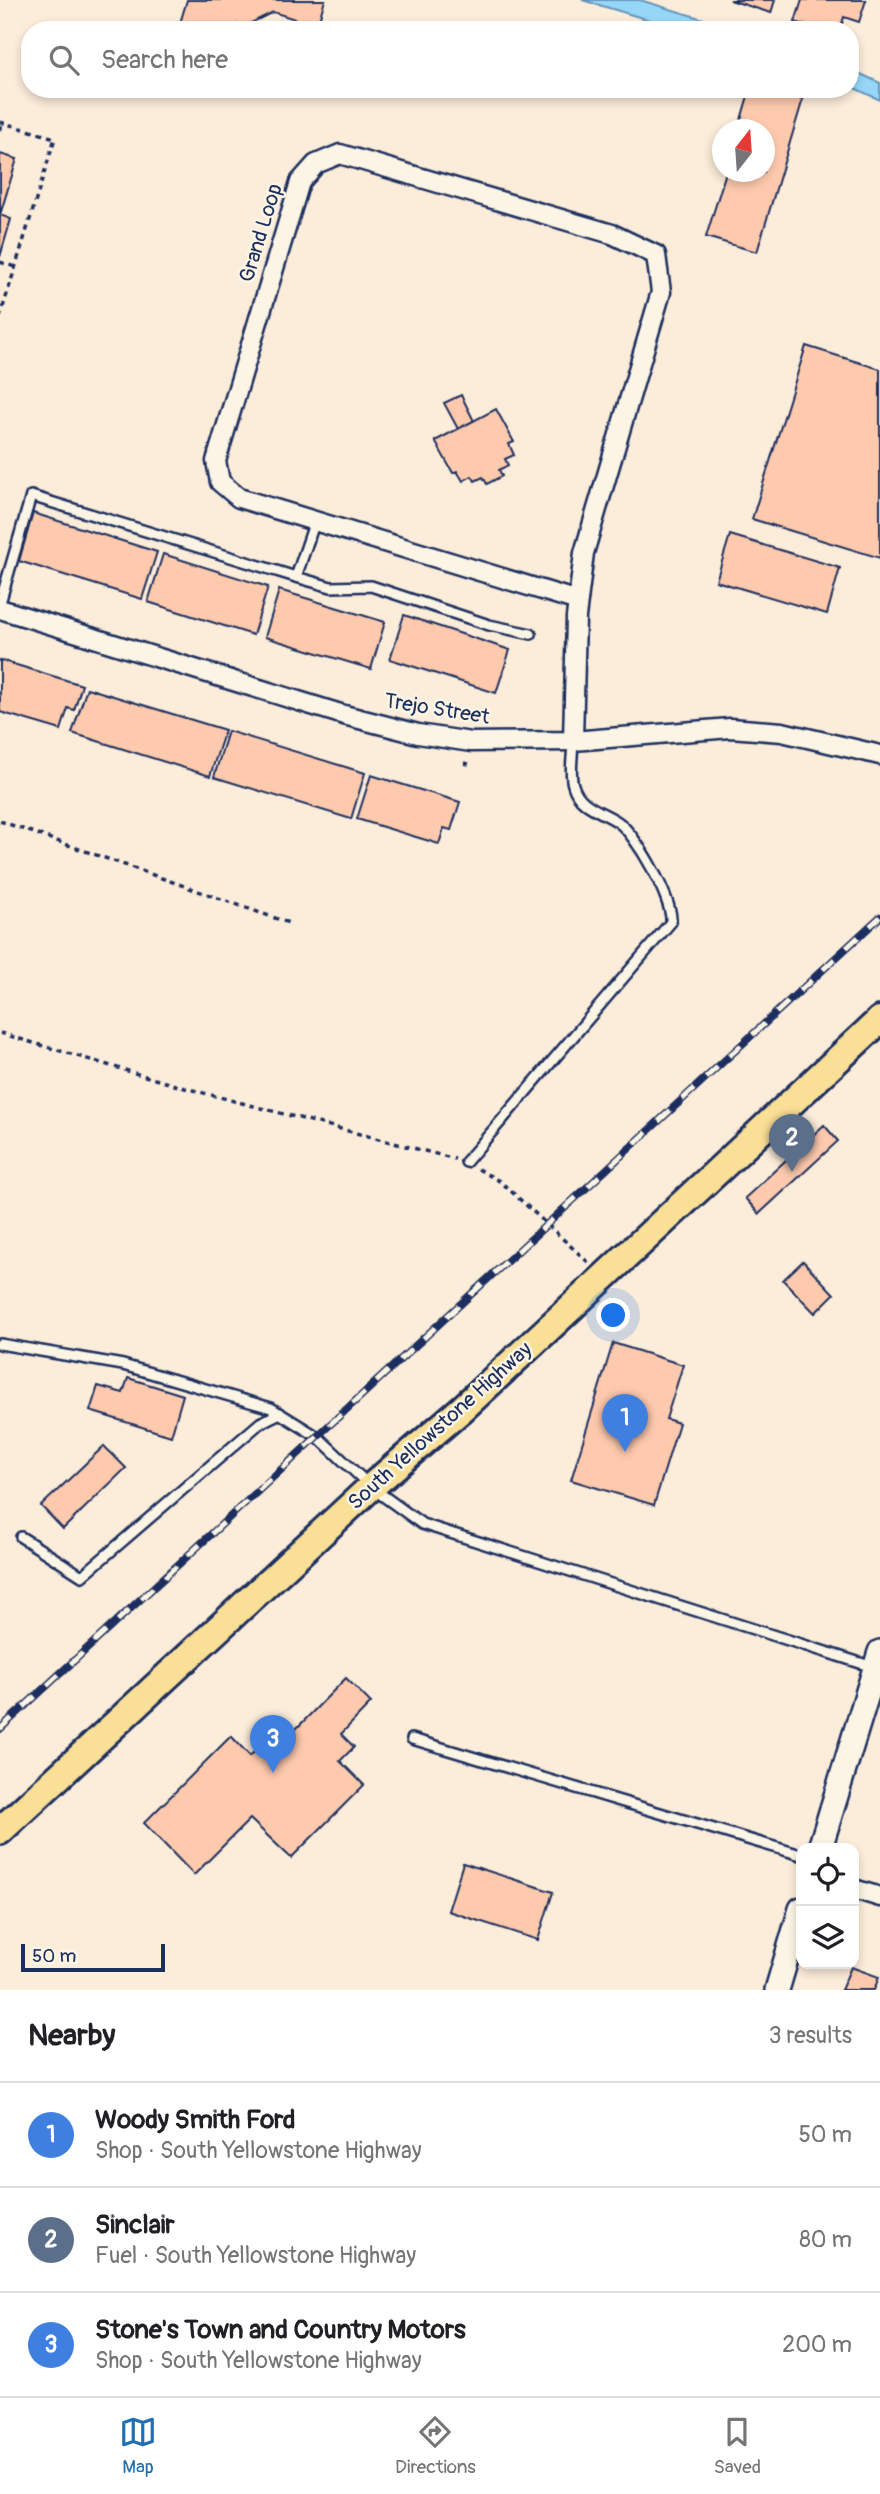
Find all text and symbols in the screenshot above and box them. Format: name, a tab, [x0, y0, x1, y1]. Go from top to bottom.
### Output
search box	[21, 21, 859, 98]
icon: search	[45, 41, 83, 79]
text: Search here	[101, 44, 228, 76]
north arrow	[712, 119, 775, 182]
street label: Grand Loop	[233, 180, 289, 286]
street label: Trejo Street	[383, 687, 492, 731]
pin: 2	[769, 1114, 815, 1172]
your location	[596, 1298, 630, 1332]
street label: South Yellowstone Highway	[342, 1336, 538, 1516]
pin: 1	[602, 1394, 648, 1452]
pin: 3	[250, 1715, 296, 1773]
map controls	[796, 1843, 859, 1969]
button: locate	[796, 1843, 859, 1906]
button: layers	[796, 1906, 859, 1969]
scale bar	[21, 1941, 164, 1973]
text: 50 m	[32, 1944, 76, 1968]
text: Nearby	[28, 2017, 115, 2054]
text: 3 results	[769, 2021, 852, 2050]
text: Woody Smith Ford	[95, 2104, 296, 2136]
text: 1	[47, 2120, 56, 2149]
text: 50 m	[798, 2120, 852, 2149]
text: Shop · South Yellowstone Highway	[95, 2136, 422, 2165]
text: Sinclair	[95, 2209, 175, 2241]
text: 2	[45, 2225, 57, 2254]
text: 80 m	[799, 2225, 852, 2254]
text: Fuel · South Yellowstone Highway	[95, 2241, 416, 2270]
text: Stone's Town and Country Motors	[95, 2314, 466, 2346]
text: 3	[45, 2330, 57, 2359]
text: 200 m	[782, 2330, 852, 2359]
text: Shop · South Yellowstone Highway	[95, 2346, 422, 2375]
tab: Map	[119, 2413, 157, 2479]
tab: Directions	[395, 2413, 476, 2479]
tab: Saved	[714, 2413, 761, 2479]

